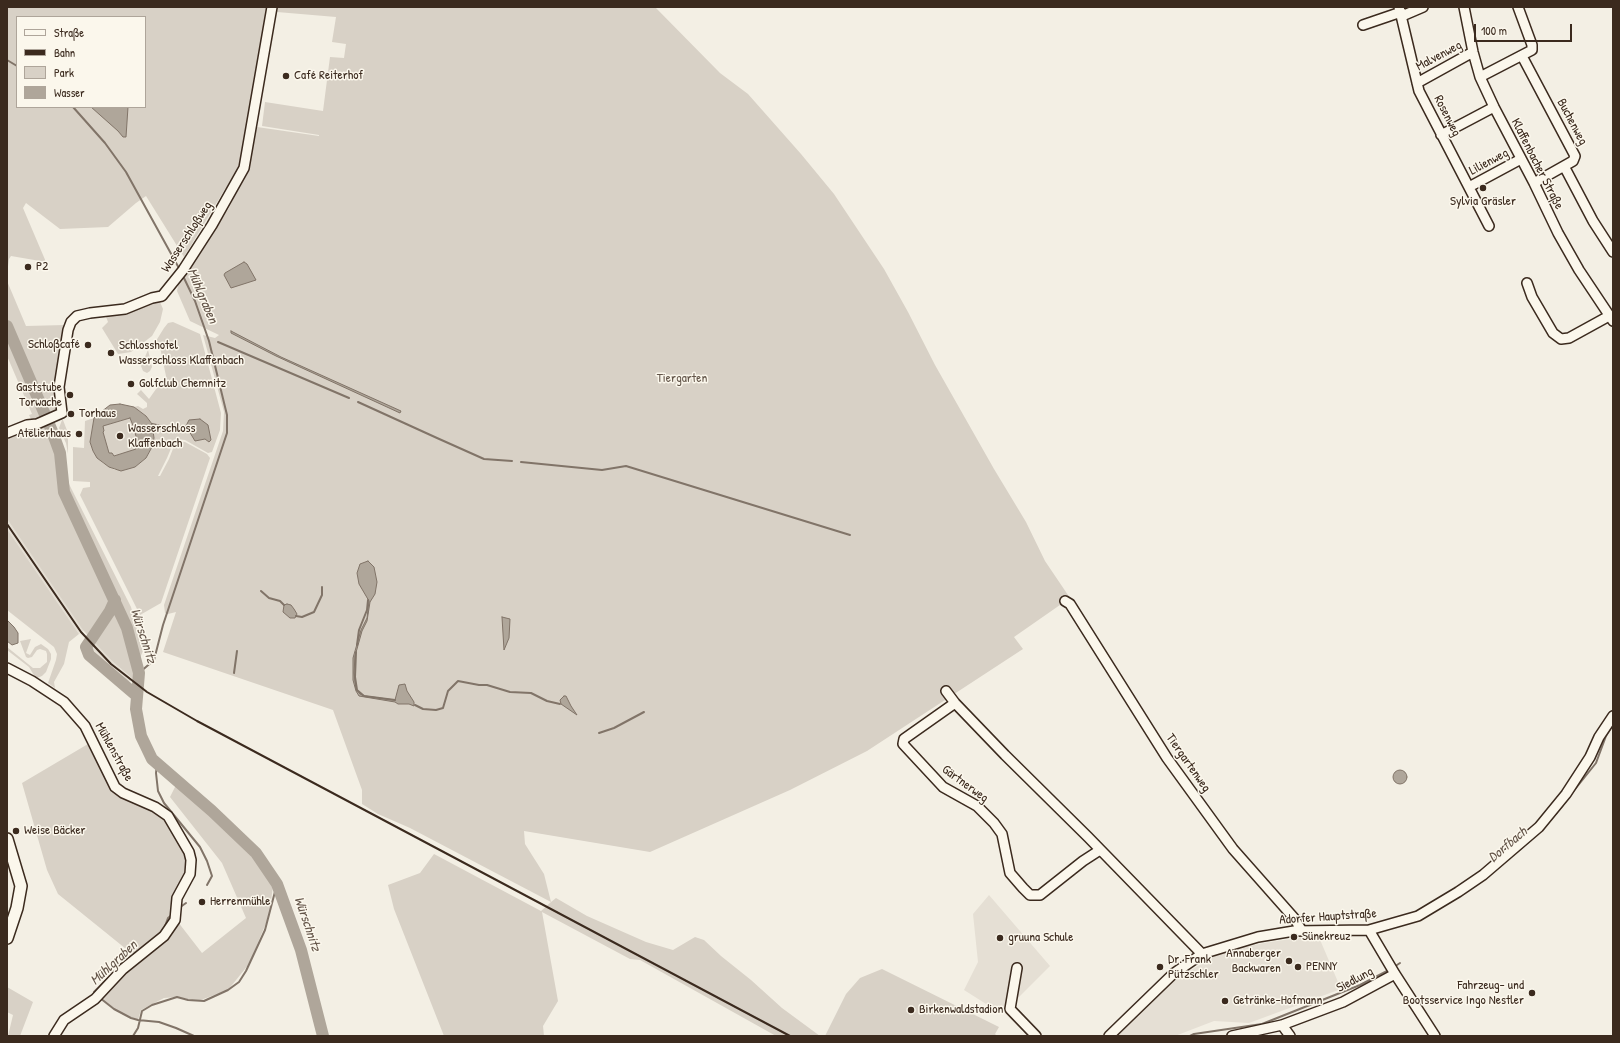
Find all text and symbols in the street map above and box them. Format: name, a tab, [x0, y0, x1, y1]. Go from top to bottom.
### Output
legend	[16, 16, 146, 108]
scale bar	[1476, 16, 1574, 42]
text: 100 m	[1481, 22, 1507, 39]
text: Straße	[54, 24, 84, 41]
street label: Malvenweg	[1413, 37, 1465, 75]
text: Bahn	[54, 44, 75, 61]
text: Park	[54, 64, 74, 81]
place label: Café Reiterhof	[294, 68, 363, 84]
marker: Café Reiterhof	[281, 71, 291, 81]
text: Wasser	[54, 84, 85, 101]
street label: Rosenweg	[1430, 93, 1464, 139]
street label: Buchenweg	[1553, 96, 1591, 148]
street label: Klaffenbacher Straße	[1507, 116, 1567, 212]
street label: Lilienweg	[1467, 145, 1511, 179]
marker: Sylvia Gräsler	[1478, 183, 1488, 193]
place label: Sylvia Gräsler	[1450, 194, 1516, 210]
street label: Wasserschloßweg	[158, 199, 216, 275]
place label: P2	[36, 259, 48, 275]
marker: P2	[23, 262, 33, 272]
water label: Mühlgraben	[183, 266, 221, 326]
place label: Schloßcafé	[28, 337, 80, 353]
place label: Schlosshotel Wasserschloss Klaffenbach	[119, 338, 244, 369]
marker: Schloßcafé	[83, 340, 93, 350]
marker: Schlosshotel Wasserschloss Klaffenbach	[106, 348, 116, 358]
park label: Tiergarten	[657, 371, 707, 387]
place label: Golfclub Chemnitz	[139, 376, 226, 392]
marker: Golfclub Chemnitz	[126, 379, 136, 389]
place label: Gaststube Torwache	[16, 380, 62, 411]
marker: Gaststube Torwache	[65, 390, 75, 400]
place label: Torhaus	[79, 406, 116, 422]
marker: Torhaus	[66, 409, 76, 419]
place label: Wasserschloss Klaffenbach	[128, 421, 196, 452]
place label: Atelierhaus	[18, 426, 71, 442]
marker: Atelierhaus	[74, 429, 84, 439]
marker: Wasserschloss Klaffenbach	[115, 431, 125, 441]
water label: Würschnitz	[126, 606, 160, 666]
street label: Mühlenstraße	[92, 720, 136, 784]
street label: Tiergartenweg	[1162, 731, 1214, 795]
street label: Gärtnerweg	[939, 762, 991, 806]
place label: Weise Bäcker	[24, 823, 86, 839]
water label: Dorfbach	[1485, 824, 1531, 866]
marker: Weise Bäcker	[11, 826, 21, 836]
place label: Herrenmühle	[210, 894, 270, 910]
water label: Würschnitz	[290, 895, 324, 953]
marker: Herrenmühle	[197, 897, 207, 907]
street label: Adorfer Hauptstraße	[1279, 906, 1377, 928]
place label: Sünekreuz	[1302, 929, 1351, 945]
place label: gruuna Schule	[1008, 930, 1073, 946]
marker: Sünekreuz	[1289, 932, 1299, 942]
marker: gruuna Schule	[995, 933, 1005, 943]
water label: Mühlgraben	[87, 937, 141, 989]
place label: Annaberger Backwaren	[1226, 946, 1281, 977]
place label: Dr. Frank Pützschler	[1168, 952, 1219, 983]
marker: Annaberger Backwaren	[1284, 956, 1294, 966]
place label: PENNY	[1306, 959, 1338, 975]
marker: Dr. Frank Pützschler	[1155, 962, 1165, 972]
marker: PENNY	[1293, 962, 1303, 972]
street label: Siedlung	[1334, 964, 1376, 996]
place label: Fahrzeug- und Bootsservice Ingo Nestler	[1403, 978, 1524, 1009]
marker: Fahrzeug- und Bootsservice Ingo Nestler	[1527, 988, 1537, 998]
place label: Getränke-Hofmann	[1233, 993, 1322, 1009]
marker: Getränke-Hofmann	[1220, 996, 1230, 1006]
place label: Birkenwaldstadion	[919, 1002, 1003, 1018]
marker: Birkenwaldstadion	[906, 1005, 916, 1015]

